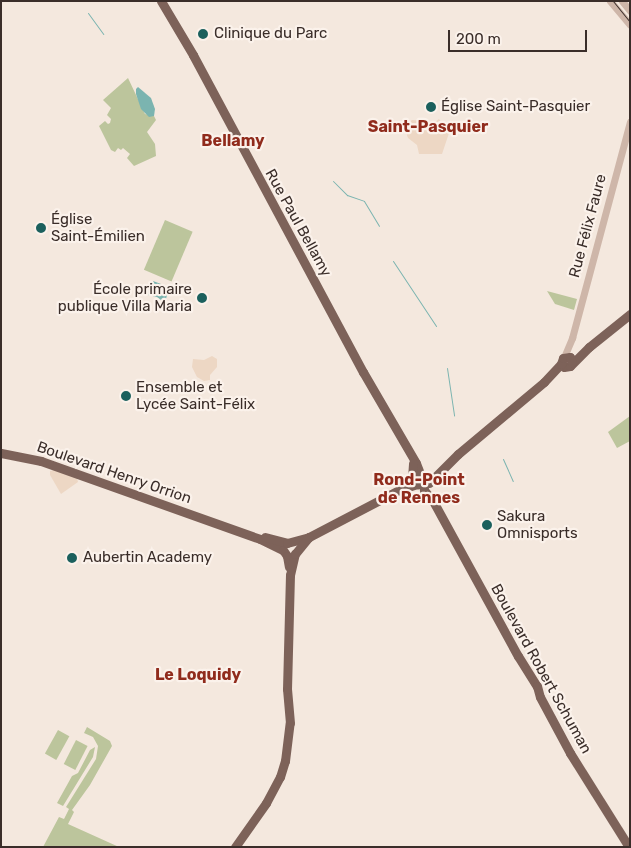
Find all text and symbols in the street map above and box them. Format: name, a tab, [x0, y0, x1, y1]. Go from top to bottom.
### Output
scale bar	[451, 20, 590, 52]
place label: Clinique du Parc	[214, 25, 327, 43]
marker: Clinique du Parc	[196, 27, 210, 41]
text: 200 m	[456, 30, 501, 48]
place label: Église Saint-Pasquier	[441, 98, 590, 116]
marker: Église Saint-Pasquier	[425, 101, 437, 113]
district label: Saint-Pasquier	[368, 117, 488, 137]
district label: Bellamy	[201, 131, 265, 151]
street label: Rue Paul Bellamy	[261, 166, 335, 280]
street label: Rue Félix Faure	[566, 172, 610, 280]
place label: Église Saint-Émilien	[51, 210, 145, 245]
marker: Église Saint-Émilien	[35, 222, 47, 234]
place label: École primaire publique Villa Maria	[57, 280, 192, 315]
marker: École primaire publique Villa Maria	[196, 292, 208, 304]
place label: Ensemble et Lycée Saint-Félix	[136, 378, 255, 413]
marker: Ensemble et Lycée Saint-Félix	[120, 390, 132, 402]
street label: Boulevard Henry Orrion	[34, 438, 194, 508]
district label: Rond-Point de Rennes	[373, 470, 465, 508]
place label: Sakura Omnisports	[497, 507, 578, 542]
marker: Sakura Omnisports	[481, 519, 493, 531]
place label: Aubertin Academy	[83, 549, 212, 567]
marker: Aubertin Academy	[65, 551, 79, 565]
street label: Boulevard Robert Schuman	[487, 581, 595, 757]
district label: Le Loquidy	[155, 665, 241, 685]

